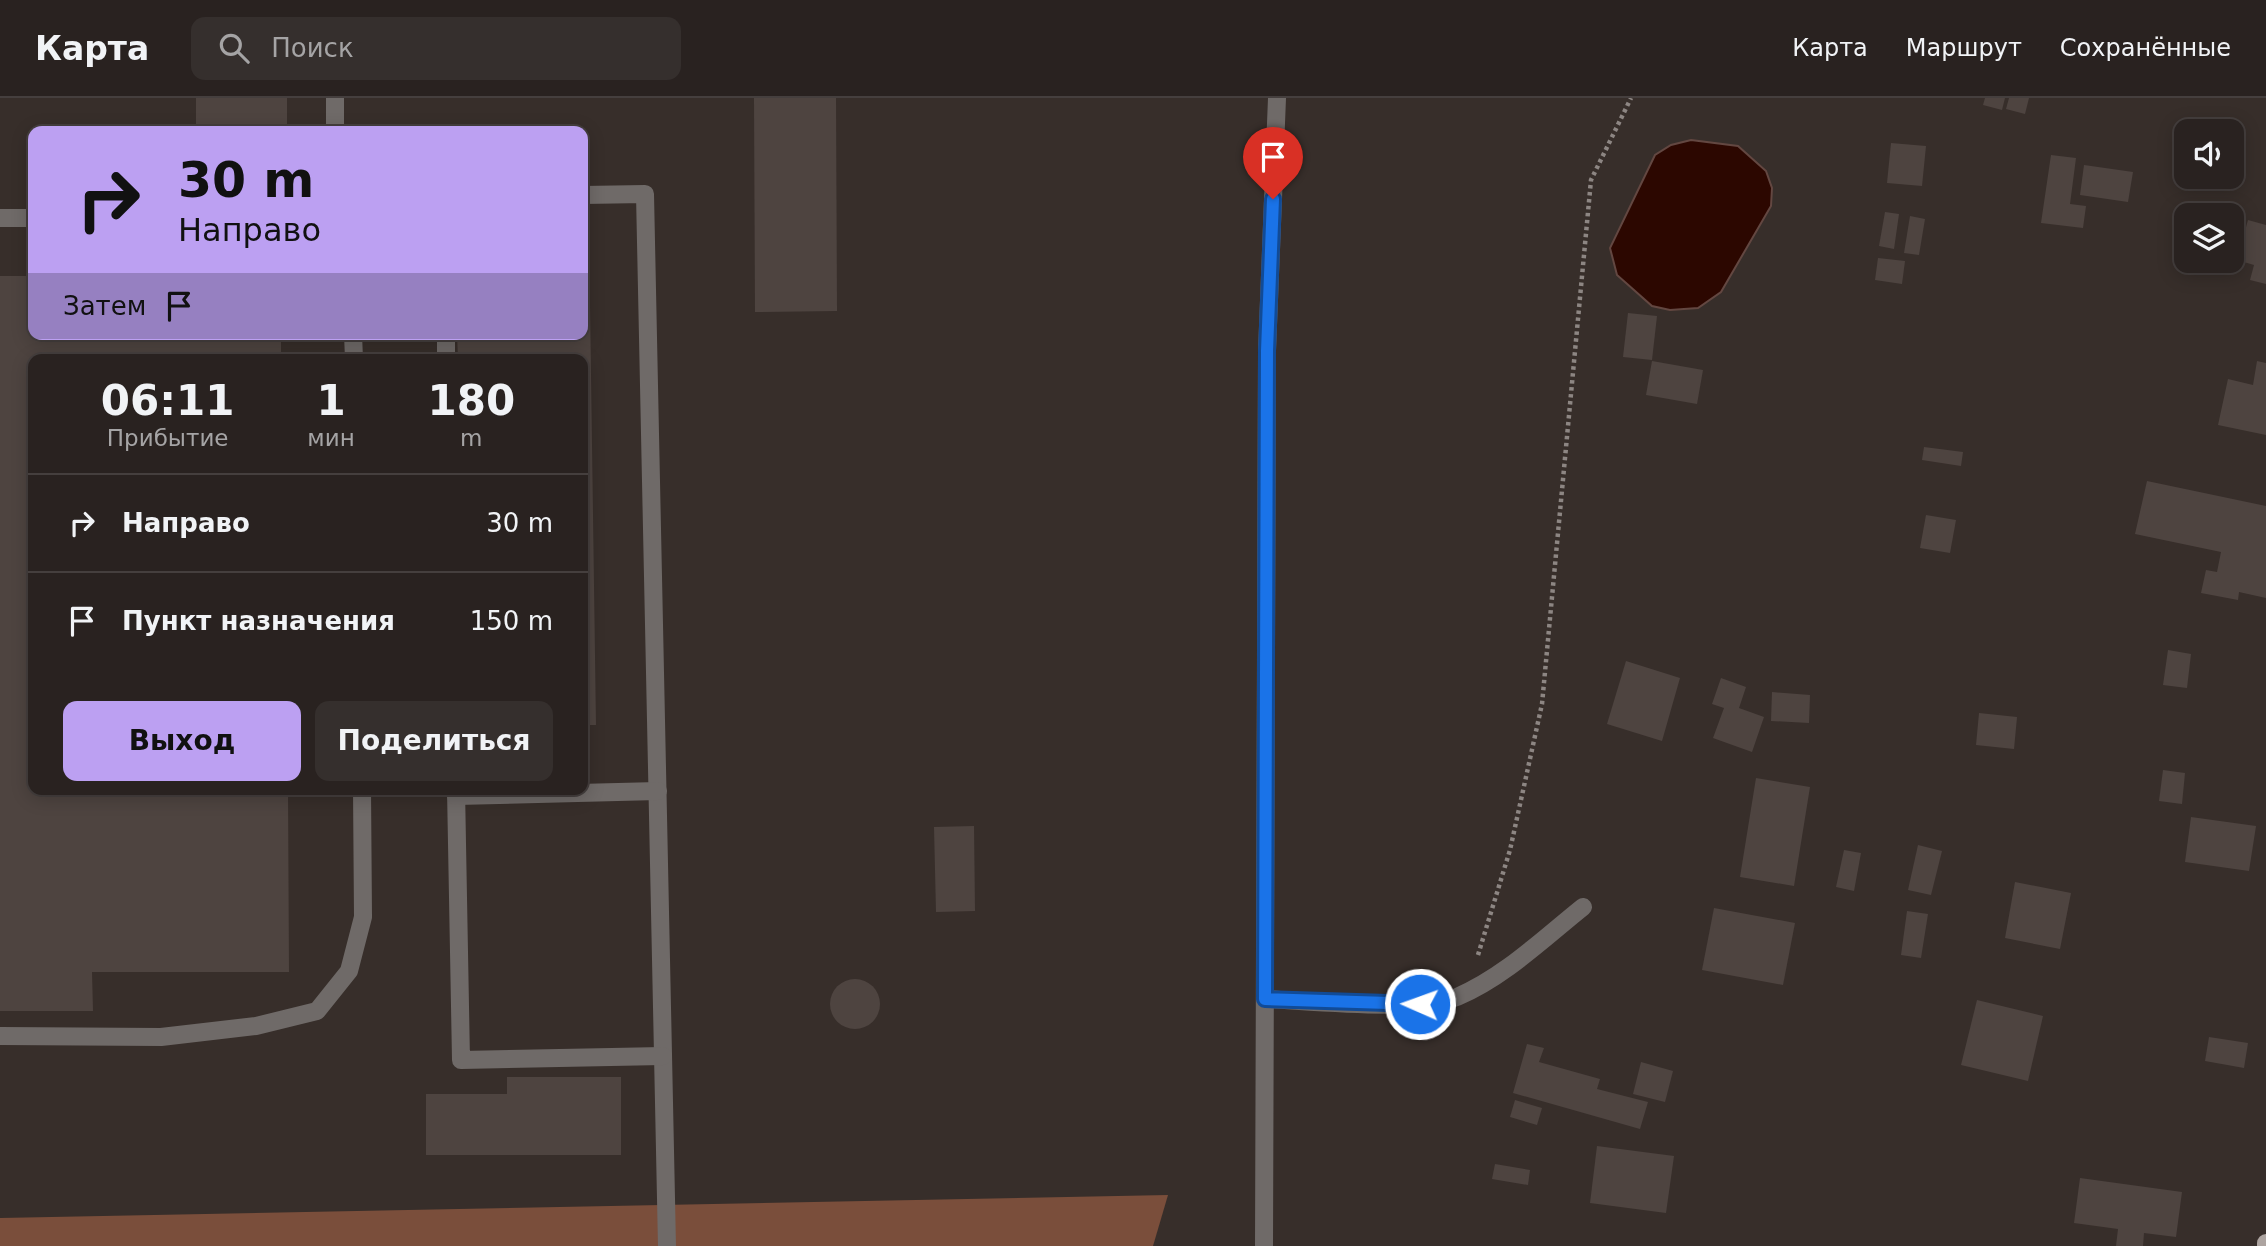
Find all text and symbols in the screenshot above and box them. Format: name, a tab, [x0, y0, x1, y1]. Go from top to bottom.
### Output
search box	[191, 17, 681, 80]
text: Карта	[35, 29, 149, 68]
icon: search	[215, 29, 253, 67]
text: Поиск	[271, 33, 354, 63]
text: Карта	[1792, 34, 1868, 62]
text: Маршрут	[1906, 34, 2022, 62]
text: Сохранённые	[2060, 34, 2231, 62]
map controls	[2174, 119, 2244, 273]
button: sound	[2174, 119, 2244, 189]
pin	[1243, 127, 1303, 199]
icon: arrive	[1254, 138, 1292, 176]
text: 30 m	[178, 152, 314, 209]
icon: right	[63, 154, 154, 245]
button: layers	[2174, 203, 2244, 273]
text: Направо	[178, 211, 321, 249]
icon: arrive	[160, 287, 198, 325]
text: Затем	[63, 291, 146, 321]
text: 06:11	[101, 376, 235, 425]
text: 1	[316, 376, 346, 425]
text: 180	[427, 376, 515, 425]
text: Прибытие	[107, 425, 229, 451]
text: мин	[307, 425, 355, 451]
text: m	[460, 425, 483, 451]
icon: right	[63, 504, 101, 542]
text: Направо	[122, 508, 250, 538]
text: 30 m	[486, 508, 553, 538]
icon: arrive	[63, 602, 101, 640]
text: Пункт назначения	[122, 606, 395, 636]
text: 150 m	[470, 606, 553, 636]
button: Выход	[63, 701, 301, 781]
button: Поделиться	[315, 701, 553, 781]
position arrow	[1383, 967, 1457, 1041]

